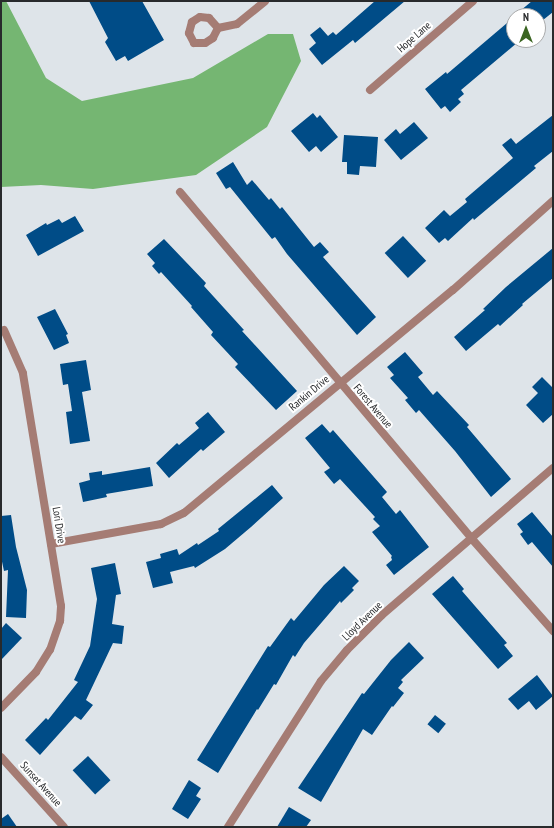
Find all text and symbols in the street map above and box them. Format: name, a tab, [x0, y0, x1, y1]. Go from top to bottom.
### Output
north arrow	[506, 8, 546, 48]
text: N	[523, 10, 529, 24]
street label: Hope Lane	[394, 19, 434, 55]
street label: Rankin Drive	[286, 372, 332, 414]
street label: Forest Avenue	[351, 381, 395, 431]
street label: Lori Drive	[50, 506, 68, 544]
street label: Lloyd Avenue	[339, 599, 385, 643]
street label: Sunset Avenue	[17, 759, 65, 809]

